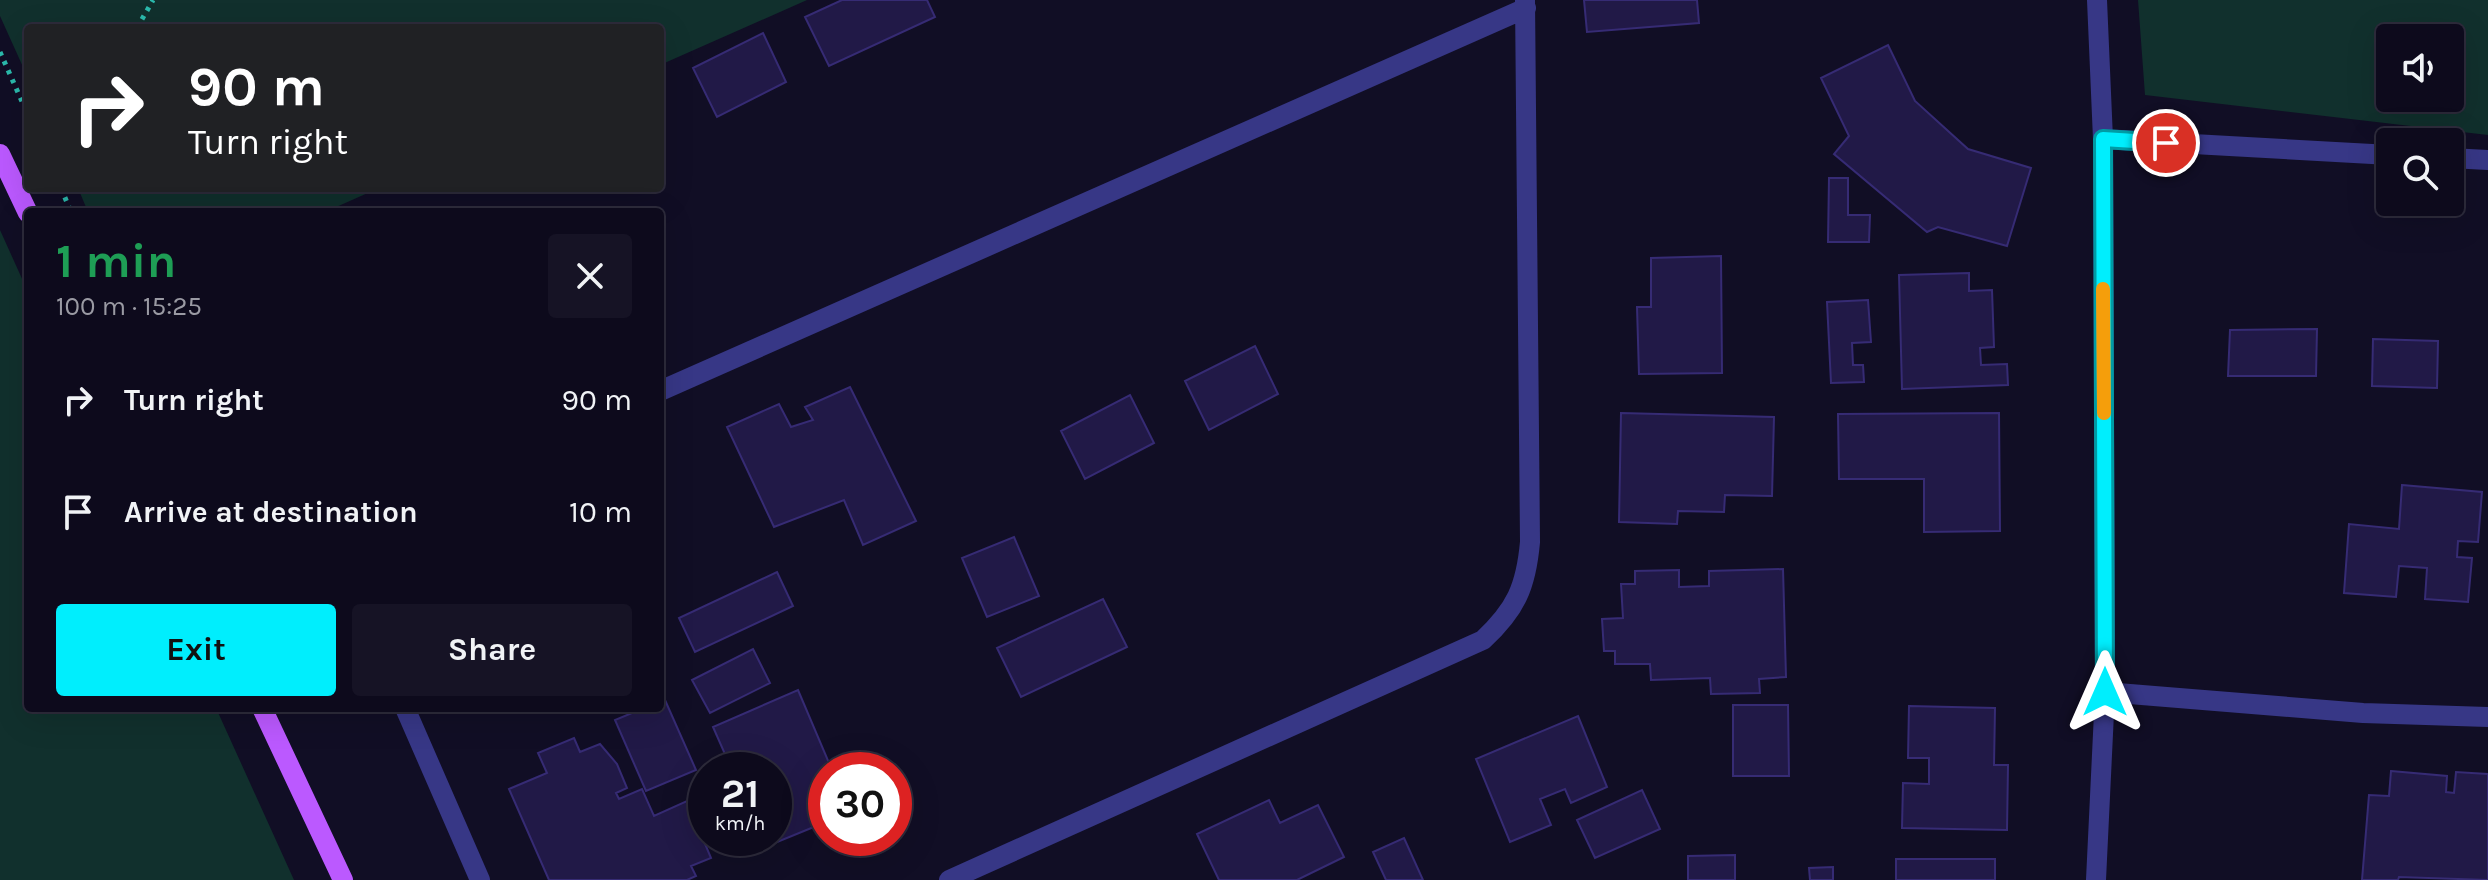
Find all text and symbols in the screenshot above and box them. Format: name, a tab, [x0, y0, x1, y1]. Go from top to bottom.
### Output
map controls	[2376, 24, 2464, 216]
button: sound	[2376, 24, 2464, 112]
text: 90 m	[188, 54, 325, 119]
icon: right	[56, 56, 160, 160]
pin	[2132, 109, 2200, 177]
text: Turn right	[188, 121, 348, 163]
icon: arrive	[2144, 121, 2188, 165]
button: search	[2376, 128, 2464, 216]
text: 1 min	[56, 233, 176, 289]
button: close	[548, 234, 632, 318]
text: 100 m · 15:25	[56, 291, 202, 322]
icon: right	[56, 378, 100, 422]
text: Turn right	[124, 382, 264, 418]
text: 90 m	[562, 382, 632, 418]
icon: arrive	[56, 490, 100, 534]
text: Arrive at destination	[124, 494, 418, 530]
text: 10 m	[569, 494, 632, 530]
button: Exit	[56, 604, 336, 696]
button: Share	[352, 604, 632, 696]
position arrow	[2063, 650, 2147, 734]
speed limit sign: 30	[808, 752, 912, 856]
text: 21	[721, 770, 759, 817]
text: km/h	[715, 812, 765, 835]

